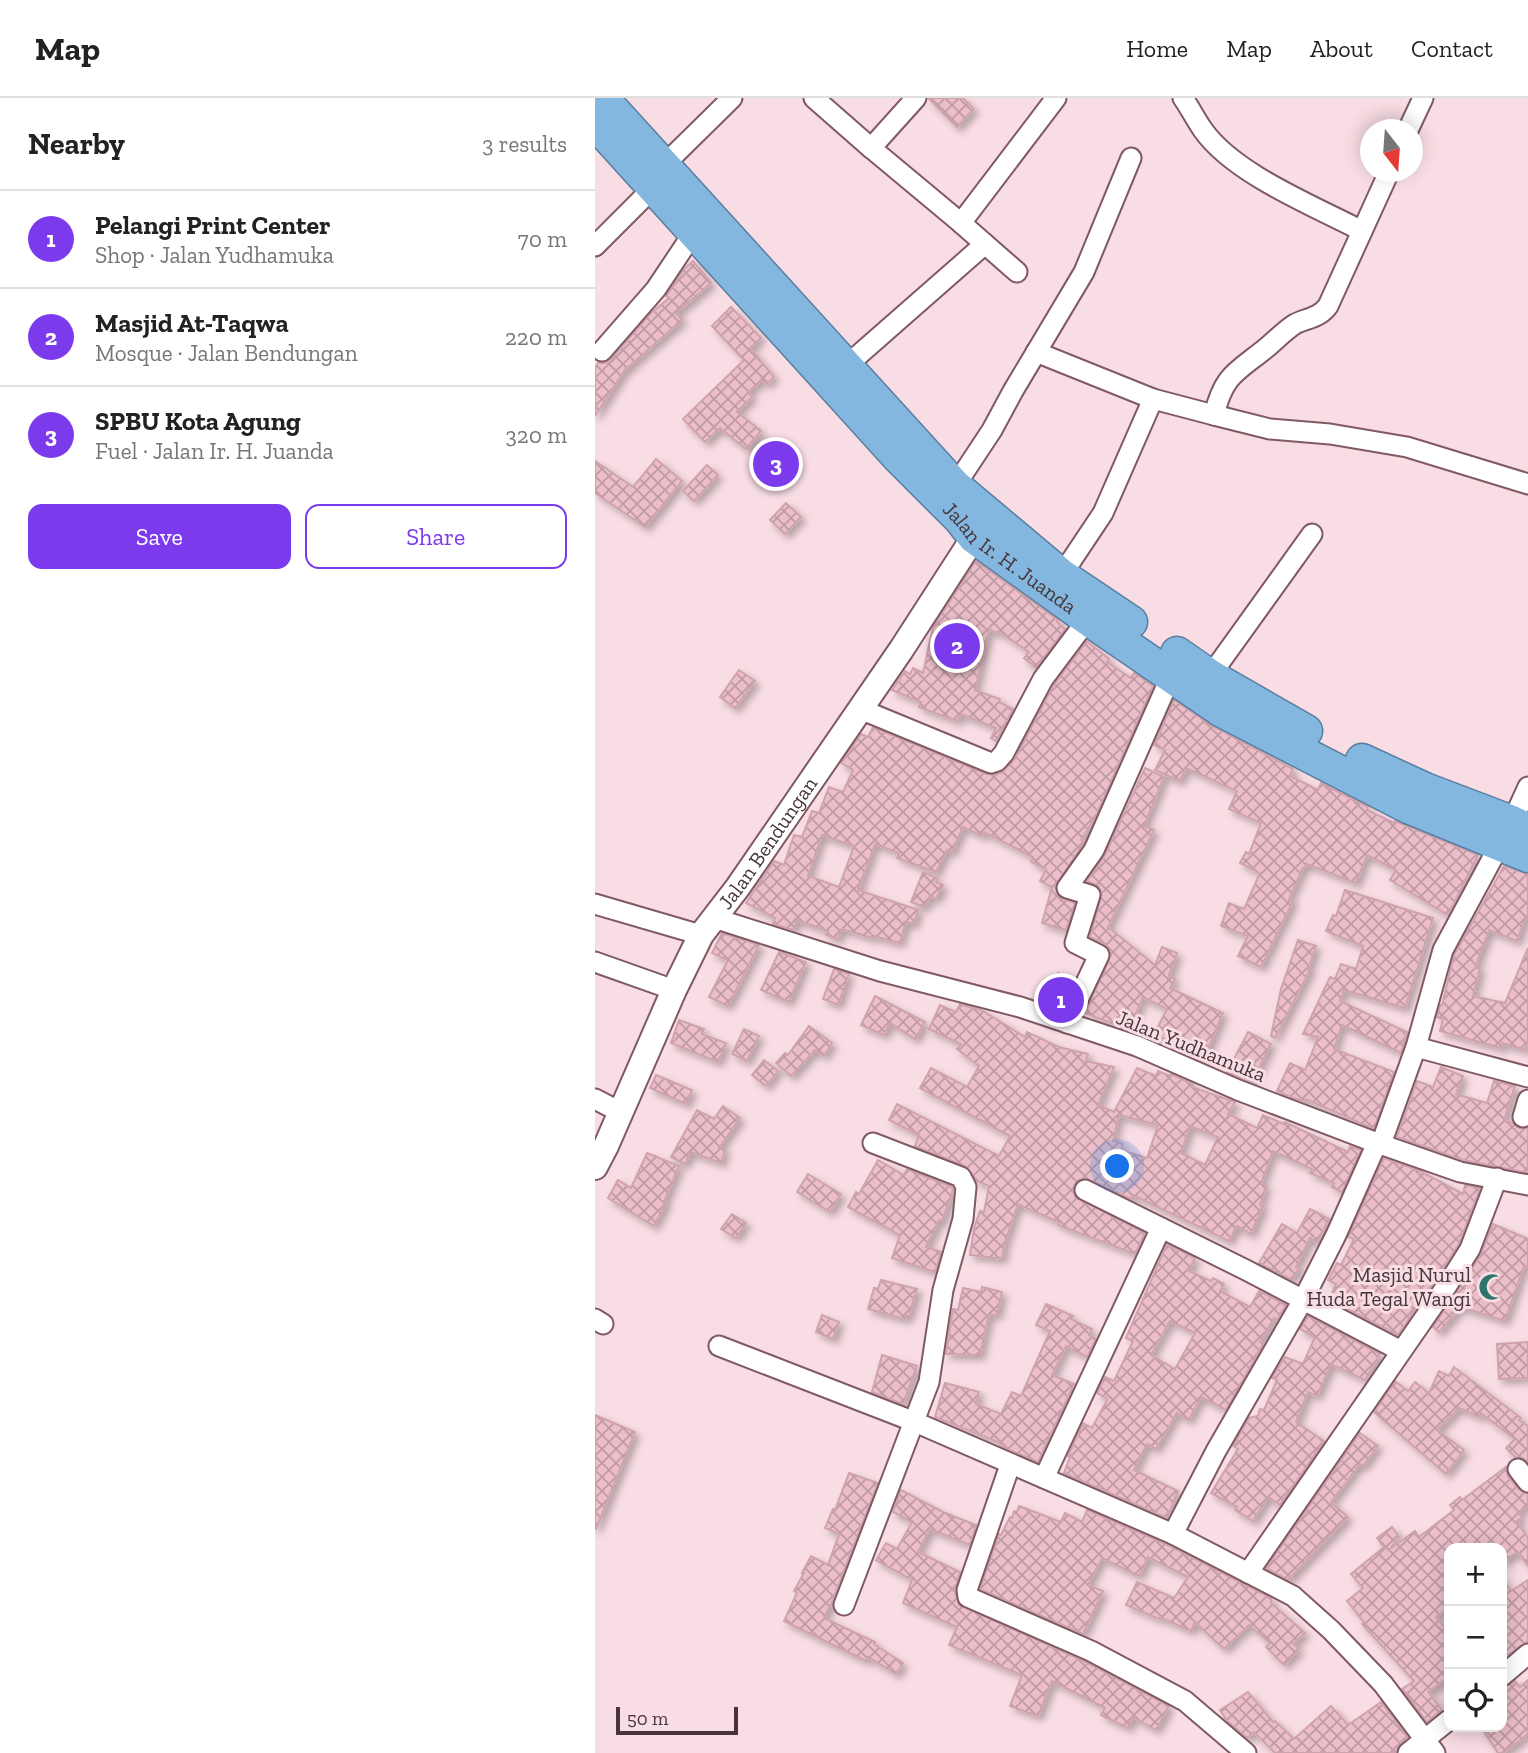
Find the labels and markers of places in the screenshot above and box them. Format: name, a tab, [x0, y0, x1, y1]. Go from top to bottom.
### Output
pin: 3	[753, 438, 799, 490]
pin: 2	[934, 620, 980, 672]
pin: 1	[1038, 974, 1084, 1026]
place label: Masjid Nurul Huda Tegal Wangi	[1307, 1262, 1471, 1311]
mosque icon: Masjid Nurul Huda Tegal Wangi	[1477, 1272, 1507, 1302]

